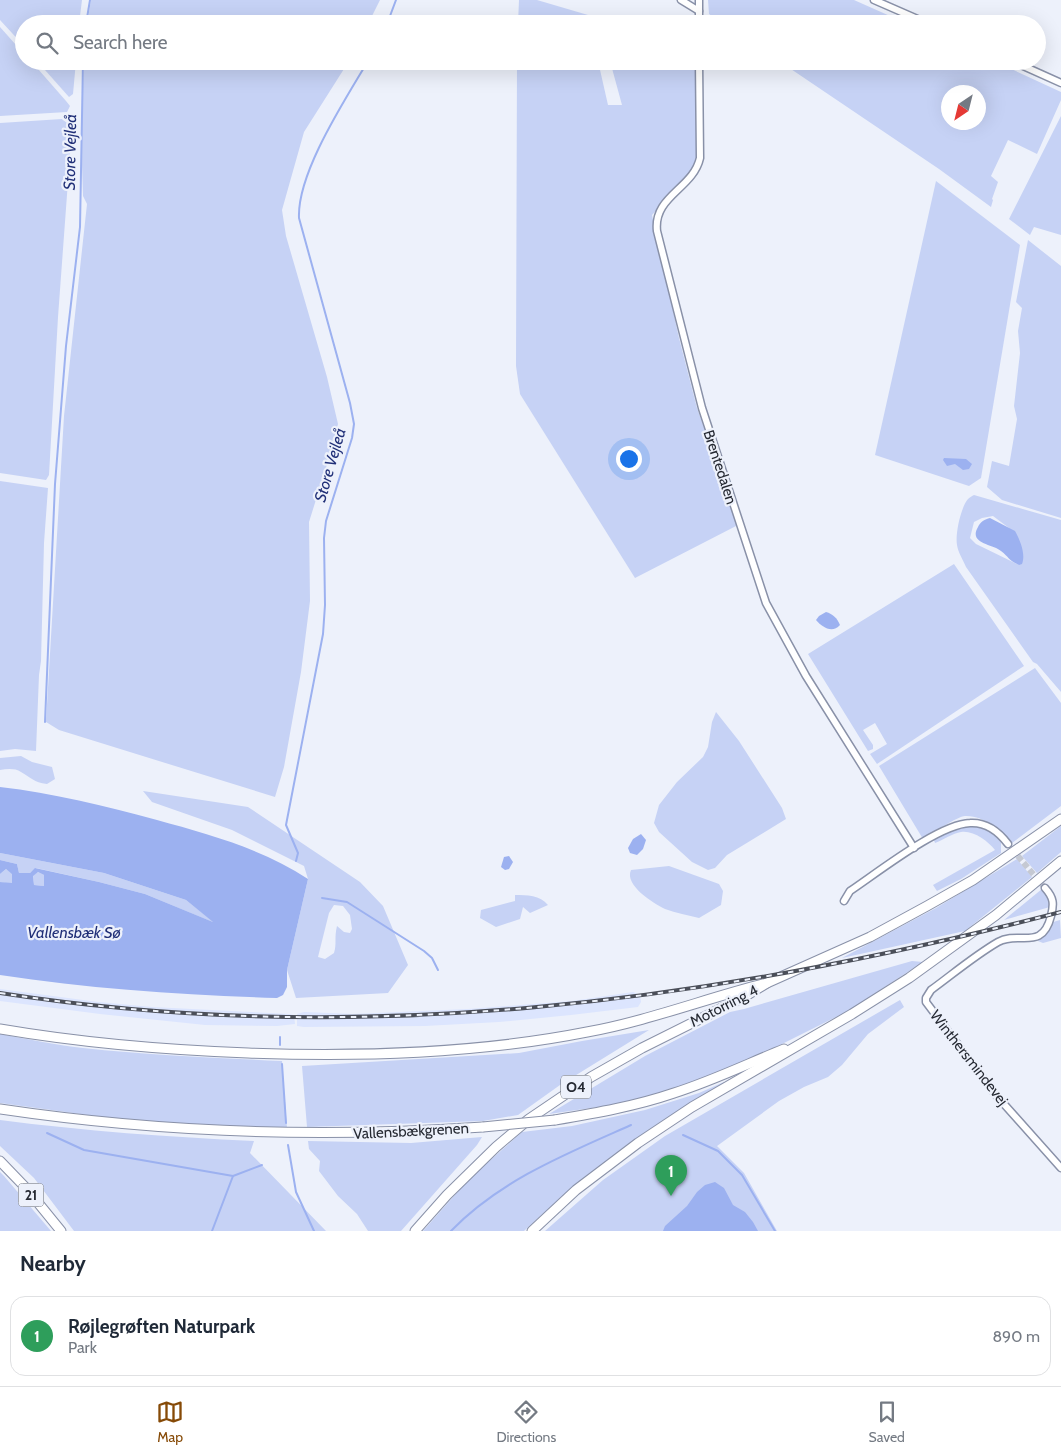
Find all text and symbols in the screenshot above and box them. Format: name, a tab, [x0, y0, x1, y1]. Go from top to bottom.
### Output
search box	[15, 15, 1046, 70]
icon: search	[33, 29, 61, 57]
text: Search here	[73, 31, 167, 54]
north arrow	[941, 85, 986, 130]
water label: Store Vejleå	[60, 114, 80, 190]
water label: Store Vejleå	[310, 426, 350, 504]
street label: Brentedalen	[700, 428, 740, 506]
your location	[616, 446, 642, 472]
water label: Vallensbæk Sø	[27, 923, 122, 942]
street label: Motorring 4	[687, 981, 761, 1031]
street label: Winthersmindevej	[926, 1007, 1012, 1109]
road number: O4	[561, 1076, 591, 1098]
street label: Vallensbækgrenen	[353, 1119, 469, 1143]
pin: 1	[655, 1155, 687, 1196]
road number: 21	[18, 1184, 44, 1206]
text: Nearby	[20, 1251, 86, 1276]
text: Røjlegrøften Naturpark	[68, 1315, 255, 1338]
text: 1	[34, 1327, 40, 1346]
text: 890 m	[992, 1327, 1040, 1346]
text: Park	[68, 1338, 97, 1357]
tab: Map	[156, 1398, 184, 1446]
tab: Directions	[496, 1398, 556, 1446]
tab: Saved	[868, 1398, 905, 1446]

